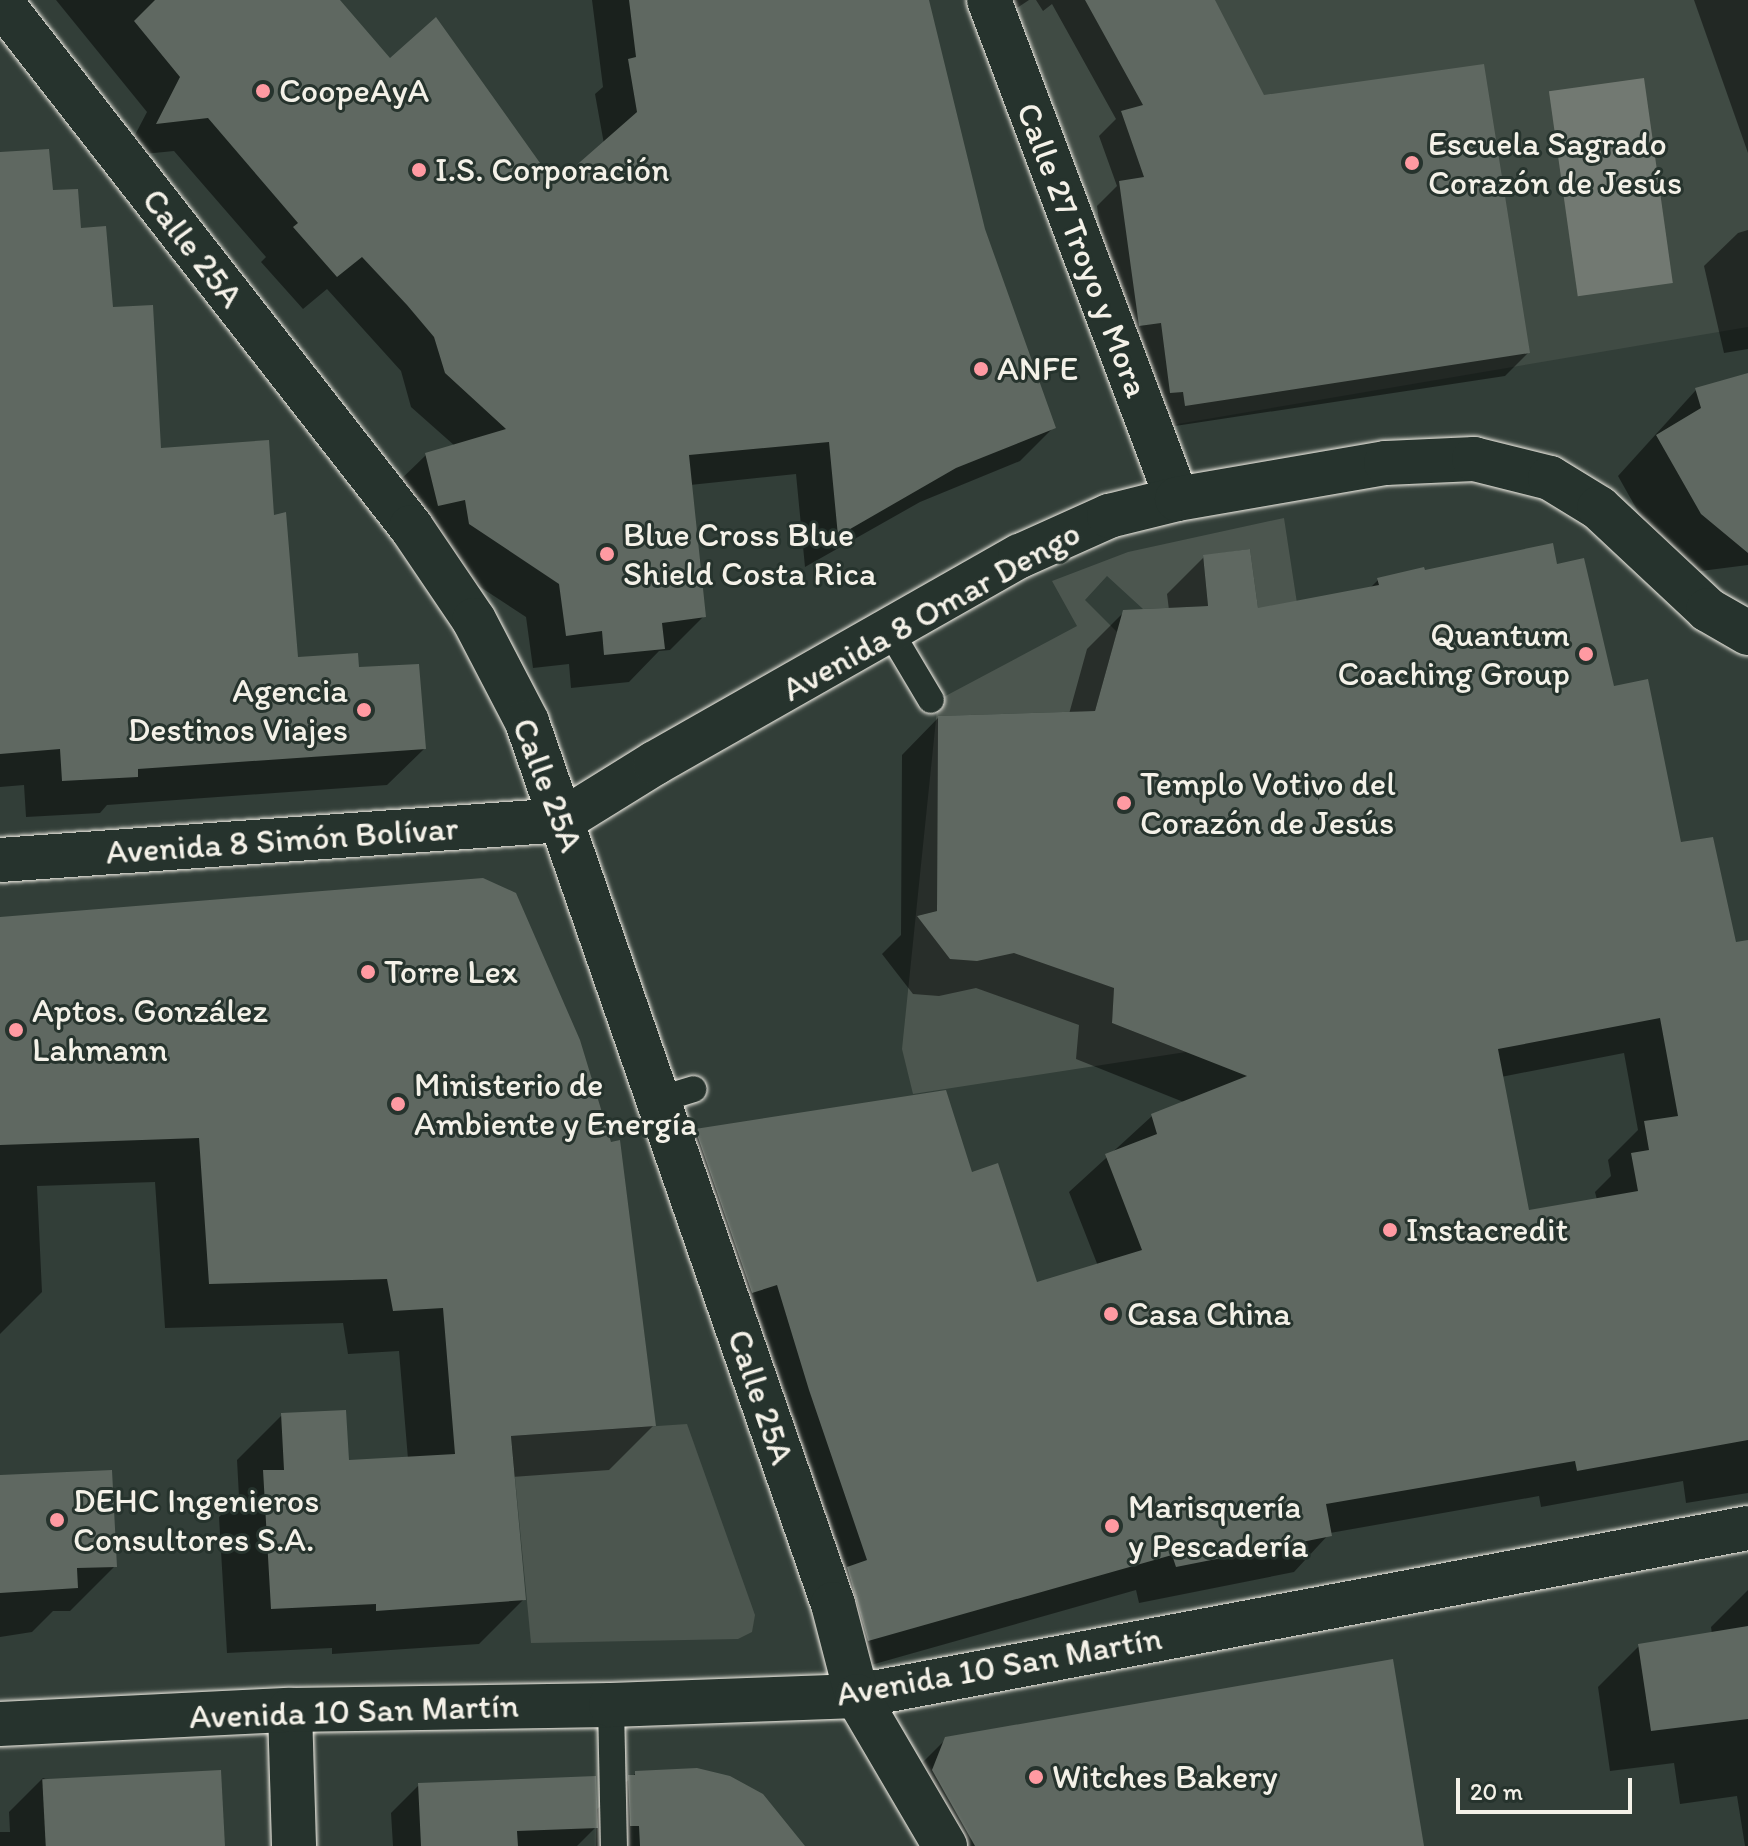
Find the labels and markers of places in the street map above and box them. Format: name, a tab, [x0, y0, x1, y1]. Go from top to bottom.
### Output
place label: CoopeAyA	[279, 71, 429, 111]
marker: CoopeAyA	[254, 82, 272, 100]
place label: Escuela Sagrado Corazón de Jesús	[1428, 123, 1682, 202]
place label: I.S. Corporación	[435, 150, 669, 190]
marker: Escuela Sagrado Corazón de Jesús	[1403, 154, 1421, 172]
marker: I.S. Corporación	[410, 161, 428, 179]
place label: ANFE	[997, 349, 1078, 389]
marker: ANFE	[972, 360, 990, 378]
place label: Blue Cross Blue Shield Costa Rica	[623, 514, 874, 594]
marker: Blue Cross Blue Shield Costa Rica	[598, 545, 616, 563]
place label: Quantum Coaching Group	[1338, 614, 1570, 694]
marker: Quantum Coaching Group	[1577, 645, 1595, 663]
place label: Agencia Destinos Viajes	[128, 670, 348, 750]
marker: Agencia Destinos Viajes	[355, 701, 373, 719]
place label: Templo Votivo del Corazón de Jesús	[1140, 763, 1394, 842]
marker: Templo Votivo del Corazón de Jesús	[1115, 794, 1133, 812]
place label: Torre Lex	[384, 952, 517, 992]
marker: Torre Lex	[359, 963, 377, 981]
place label: Aptos. González Lahmann	[32, 990, 268, 1070]
marker: Aptos. González Lahmann	[7, 1021, 25, 1039]
place label: Ministerio de Ambiente y Energía	[414, 1064, 696, 1144]
marker: Ministerio de Ambiente y Energía	[389, 1095, 407, 1113]
place label: Instacredit	[1406, 1210, 1568, 1250]
marker: Instacredit	[1381, 1221, 1399, 1239]
place label: Casa China	[1127, 1294, 1290, 1334]
marker: Casa China	[1102, 1305, 1120, 1323]
place label: DEHC Ingenieros Consultores S.A.	[73, 1480, 323, 1560]
place label: Marisquería y Pescadería	[1128, 1486, 1308, 1566]
marker: DEHC Ingenieros Consultores S.A.	[48, 1511, 66, 1529]
marker: Marisquería y Pescadería	[1103, 1517, 1121, 1535]
place label: Witches Bakery	[1052, 1757, 1277, 1797]
marker: Witches Bakery	[1027, 1768, 1045, 1786]

